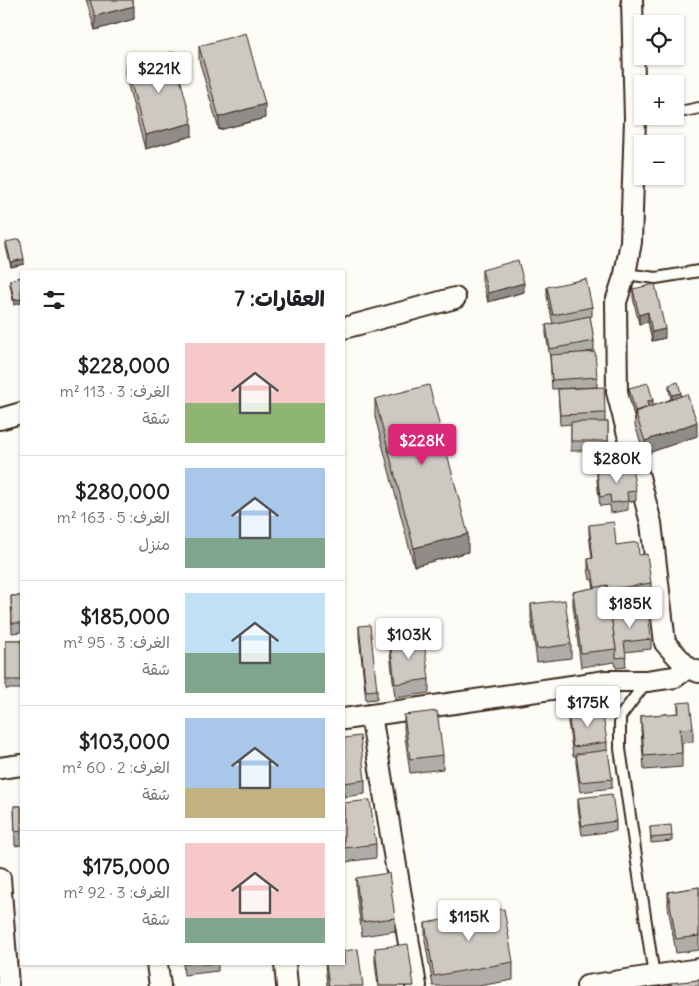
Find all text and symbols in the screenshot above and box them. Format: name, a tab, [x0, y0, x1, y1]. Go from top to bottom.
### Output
map controls	[634, 15, 684, 185]
button: locate	[634, 15, 684, 65]
pin: $221K	[124, 52, 194, 94]
text: $221K	[138, 58, 180, 78]
button: +	[634, 75, 684, 125]
button: −	[634, 135, 684, 185]
text: العقارات: 7	[235, 285, 325, 312]
icon: filters	[40, 286, 68, 314]
text: $228,000	[77, 352, 170, 379]
icon: home	[225, 363, 285, 423]
text: الغرف: 3 · 113 m²	[60, 381, 170, 401]
text: شقة	[142, 408, 170, 428]
pin: $228K	[387, 424, 457, 466]
text: $228K	[399, 430, 445, 450]
pin: $280K	[582, 442, 652, 484]
text: $280K	[593, 448, 641, 468]
text: $280,000	[75, 478, 170, 505]
icon: home	[225, 488, 285, 548]
text: الغرف: 5 · 163 m²	[57, 507, 170, 527]
text: منزل	[138, 534, 170, 554]
pin: $185K	[595, 586, 665, 629]
text: $185K	[608, 593, 652, 613]
text: $185,000	[80, 603, 170, 630]
icon: home	[225, 613, 285, 673]
pin: $103K	[374, 618, 444, 660]
text: $103K	[387, 624, 431, 644]
text: الغرف: 3 · 95 m²	[63, 632, 170, 652]
text: شقة	[142, 659, 170, 679]
pin: $175K	[553, 686, 623, 728]
text: $175K	[567, 692, 609, 712]
text: $103,000	[79, 728, 170, 755]
icon: home	[225, 738, 285, 798]
text: الغرف: 2 · 60 m²	[62, 757, 170, 777]
text: شقة	[142, 784, 170, 804]
text: $175,000	[82, 853, 170, 880]
icon: home	[225, 863, 285, 923]
text: الغرف: 3 · 92 m²	[64, 882, 170, 902]
pin: $115K	[434, 900, 504, 942]
text: $115K	[449, 906, 489, 926]
text: شقة	[142, 909, 170, 929]

